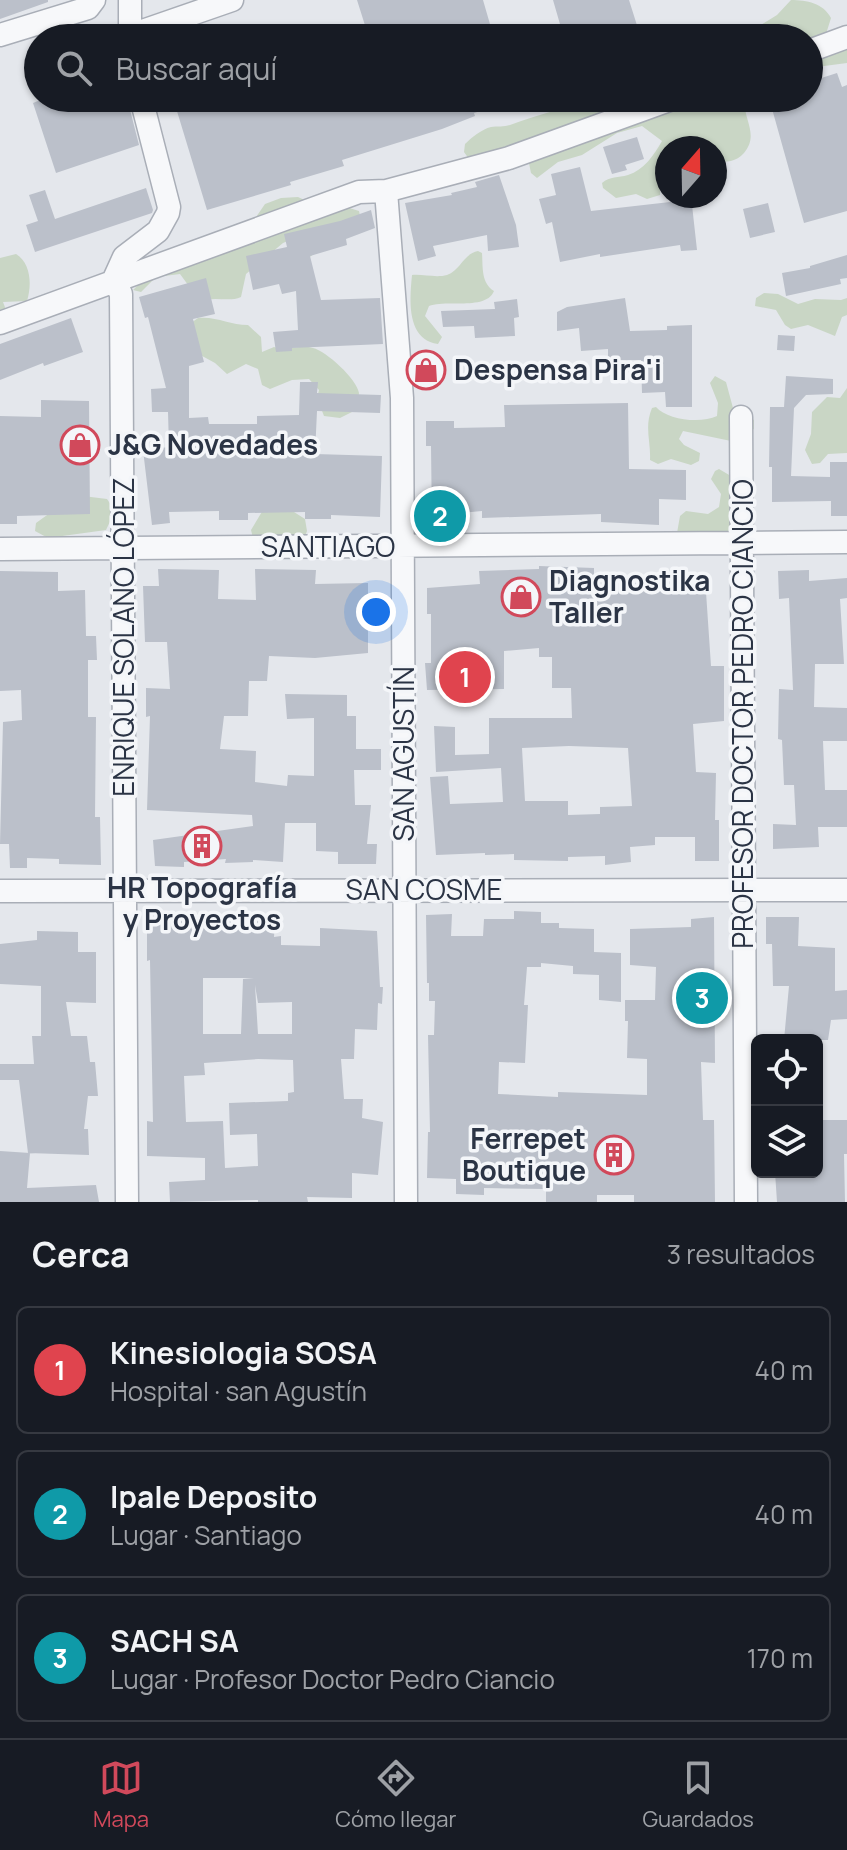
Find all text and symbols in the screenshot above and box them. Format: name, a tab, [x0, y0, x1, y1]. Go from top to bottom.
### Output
search box	[24, 24, 823, 112]
icon: search	[52, 46, 96, 90]
text: Buscar aquí	[116, 48, 277, 89]
north arrow	[655, 136, 727, 208]
shop icon: Despensa Pira'i	[405, 349, 447, 391]
place label: Despensa Pira'i	[454, 350, 662, 388]
shop icon: J&G Novedades	[59, 424, 101, 466]
place label: J&G Novedades	[108, 425, 318, 463]
street label: ENRIQUE SOLANO LÓPEZ	[104, 477, 142, 797]
street label: PROFESOR DOCTOR PEDRO CIANCIO	[723, 479, 761, 949]
pin: 2	[414, 486, 466, 546]
street label: SANTIAGO	[261, 527, 395, 565]
place label: Diagnostika Taller	[549, 561, 710, 631]
shop icon: Diagnostika Taller	[500, 576, 542, 618]
your location	[356, 592, 396, 632]
pin: 1	[439, 647, 491, 707]
street label: SAN AGUSTÍN	[384, 666, 422, 842]
building icon: HR Topografía y Proyectos	[181, 825, 223, 867]
place label: HR Topografía y Proyectos	[107, 868, 297, 938]
street label: SAN COSME	[346, 870, 502, 908]
pin: 3	[676, 968, 728, 1028]
map controls	[751, 1034, 823, 1178]
button: locate	[751, 1034, 823, 1106]
button: layers	[751, 1106, 823, 1178]
place label: Ferrepet Boutique	[462, 1119, 586, 1189]
building icon: Ferrepet Boutique	[593, 1134, 635, 1176]
text: Cerca	[32, 1231, 130, 1277]
text: 3 resultados	[667, 1236, 815, 1272]
text: Kinesiologia SOSA	[110, 1332, 377, 1373]
text: 1	[54, 1352, 66, 1388]
text: 40 m	[755, 1352, 813, 1388]
text: Hospital · san Agustín	[110, 1373, 367, 1409]
text: Ipale Deposito	[110, 1476, 317, 1517]
text: 2	[52, 1496, 68, 1532]
text: 40 m	[755, 1496, 813, 1532]
text: Lugar · Santiago	[110, 1517, 302, 1553]
text: SACH SA	[110, 1620, 239, 1661]
text: 3	[52, 1640, 68, 1676]
text: 170 m	[747, 1640, 813, 1676]
text: Lugar · Profesor Doctor Pedro Ciancio	[110, 1661, 555, 1697]
tab: Mapa	[93, 1756, 149, 1834]
tab: Cómo llegar	[335, 1756, 456, 1834]
tab: Guardados	[643, 1756, 754, 1834]

